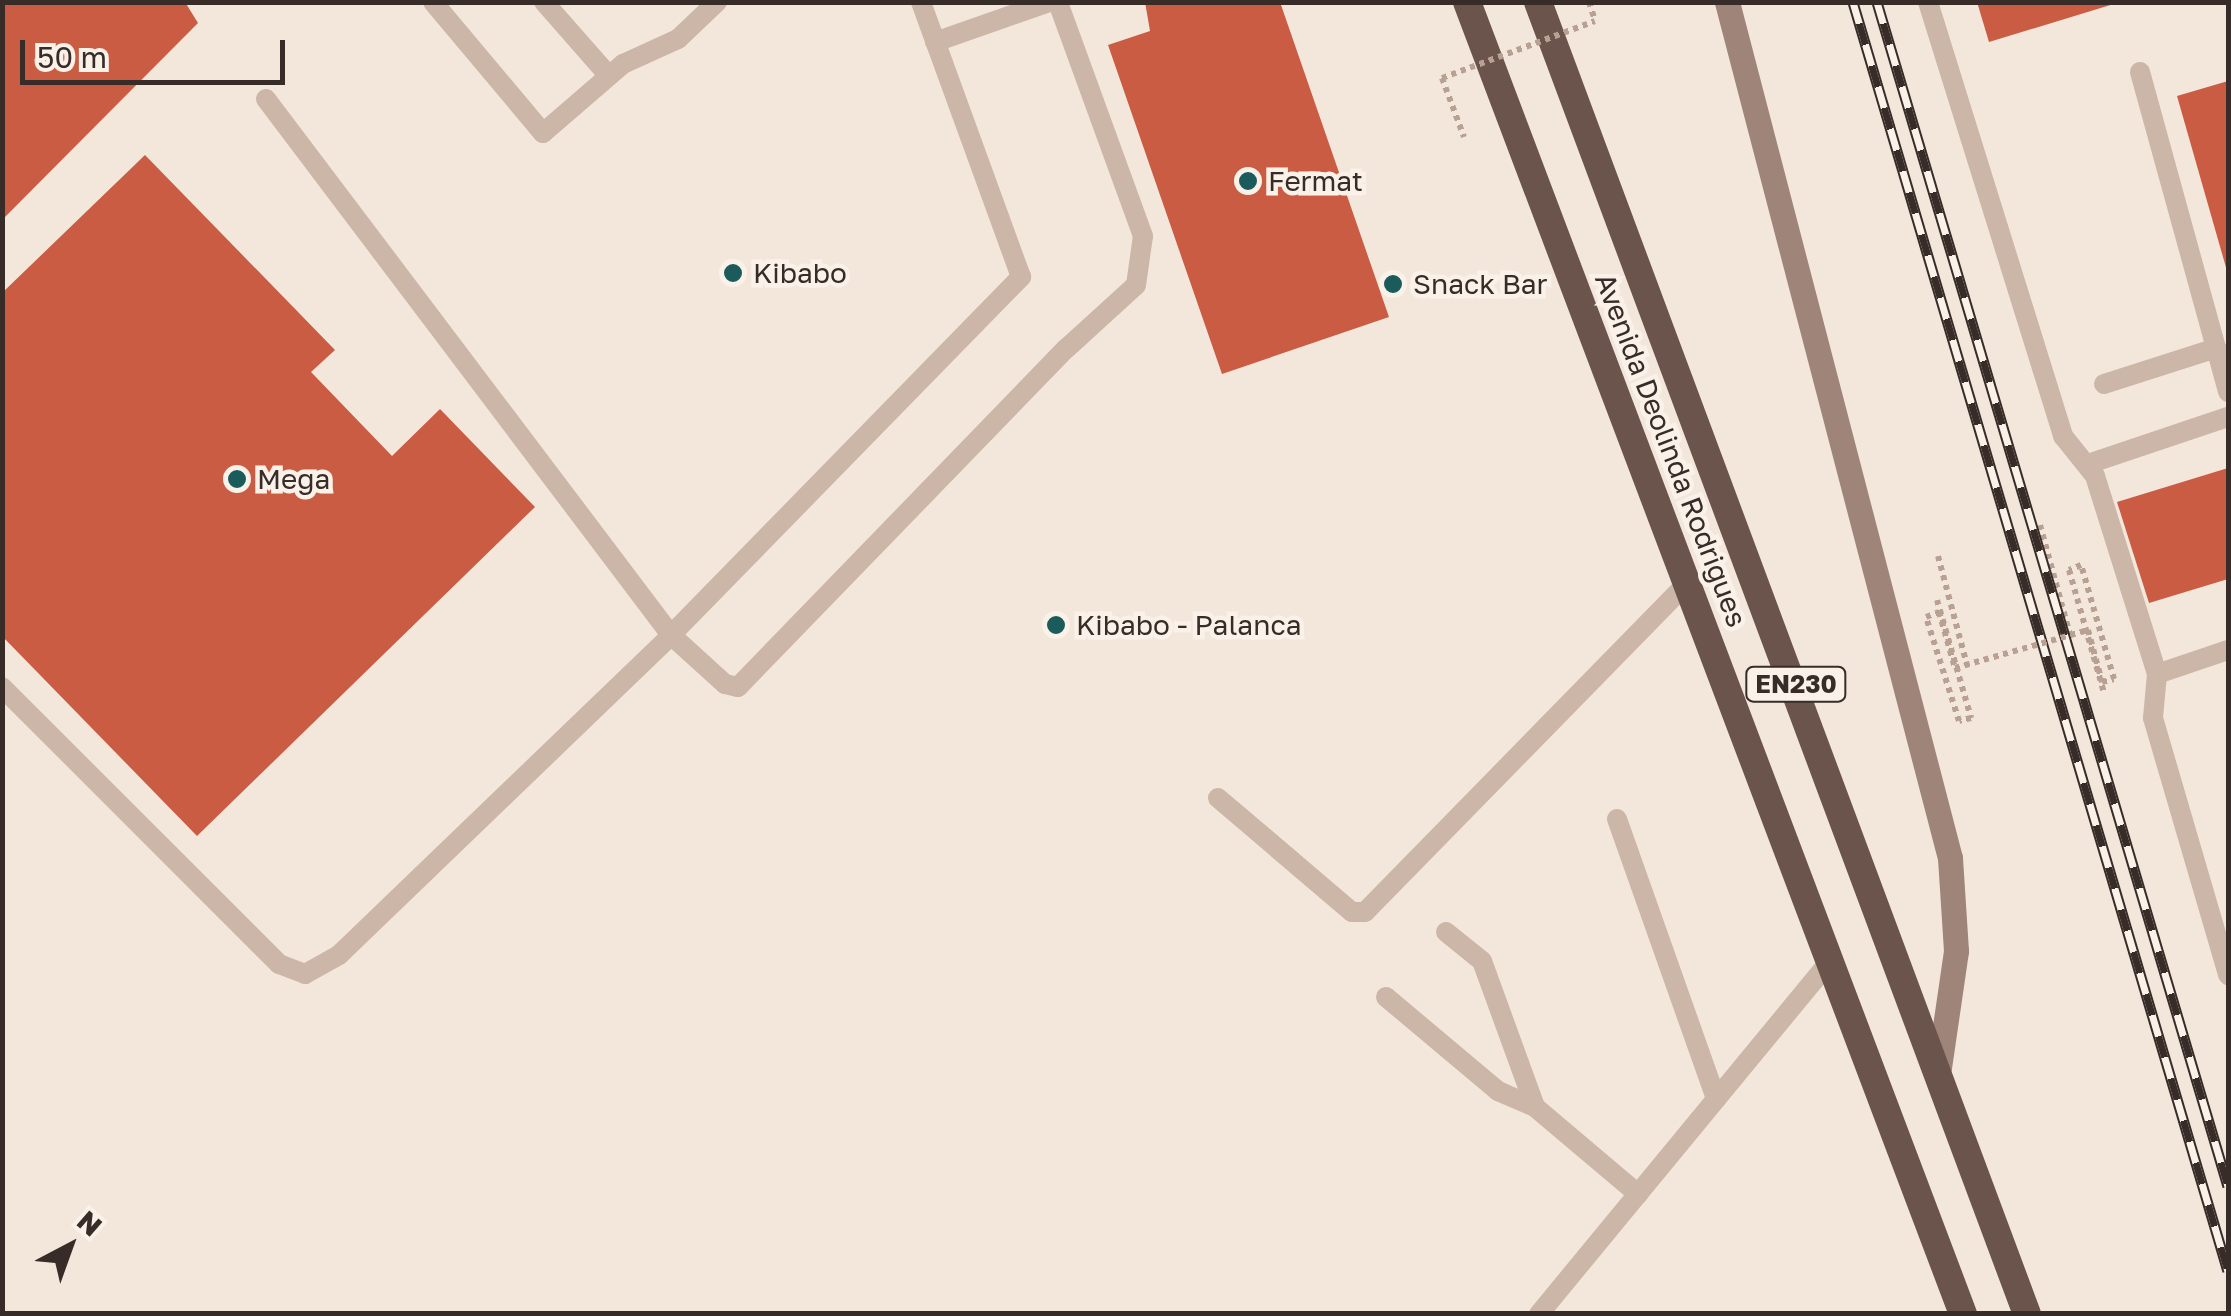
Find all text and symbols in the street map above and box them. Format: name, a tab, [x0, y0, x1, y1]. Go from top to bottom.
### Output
scale bar	[25, 20, 290, 82]
text: 50 m	[37, 39, 107, 75]
place label: Fermat	[1268, 164, 1363, 198]
marker: Fermat	[1237, 170, 1259, 192]
place label: Kibabo	[753, 256, 847, 290]
marker: Kibabo	[722, 262, 744, 284]
place label: Snack Bar	[1413, 267, 1548, 301]
street label: Avenida Deolinda Rodrigues	[1588, 268, 1754, 632]
marker: Snack Bar	[1382, 273, 1404, 295]
place label: Mega	[257, 462, 330, 496]
marker: Mega	[226, 468, 248, 490]
place label: Kibabo - Palanca	[1076, 608, 1301, 642]
marker: Kibabo - Palanca	[1045, 614, 1067, 636]
road number: EN230	[1744, 664, 1848, 704]
north arrow	[20, 1196, 120, 1296]
text: N	[71, 1204, 109, 1242]

